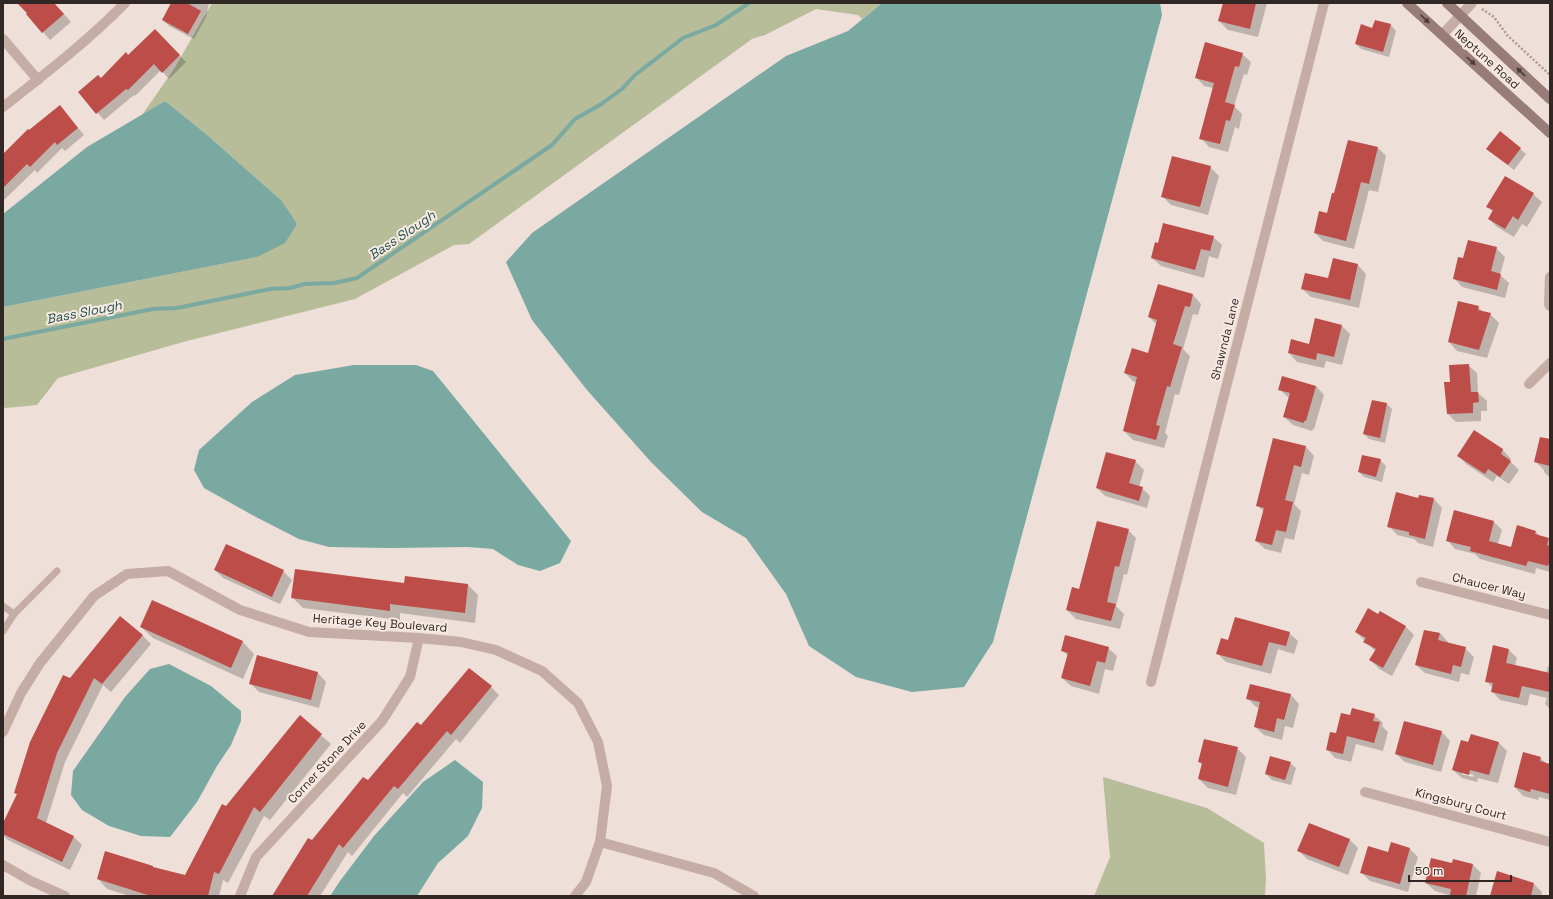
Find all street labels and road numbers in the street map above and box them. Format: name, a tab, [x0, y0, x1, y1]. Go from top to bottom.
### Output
street label: Neptune Road	[1451, 25, 1523, 93]
street label: Shawnda Lane	[1207, 296, 1243, 382]
street label: Chaucer Way	[1450, 569, 1528, 603]
street label: Heritage Key Boulevard	[312, 610, 448, 636]
street label: Corner Stone Drive	[284, 717, 370, 807]
street label: Kingsbury Court	[1413, 784, 1509, 824]

